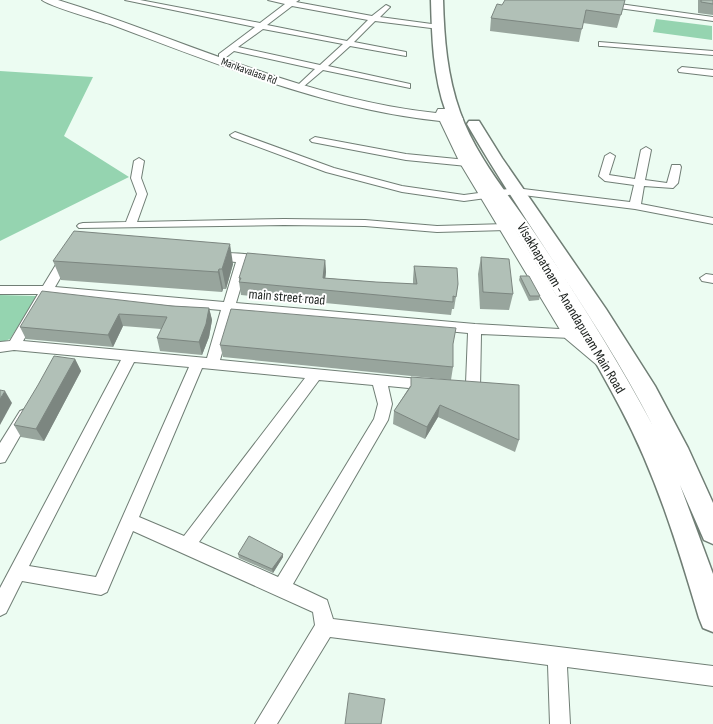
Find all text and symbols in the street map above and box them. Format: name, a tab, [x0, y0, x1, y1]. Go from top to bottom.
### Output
street label: Marikavalasa Rd	[219, 55, 279, 87]
street label: Visakhapatnam - Anandapuram Main Road	[513, 220, 629, 397]
street label: main street road	[248, 285, 326, 309]

